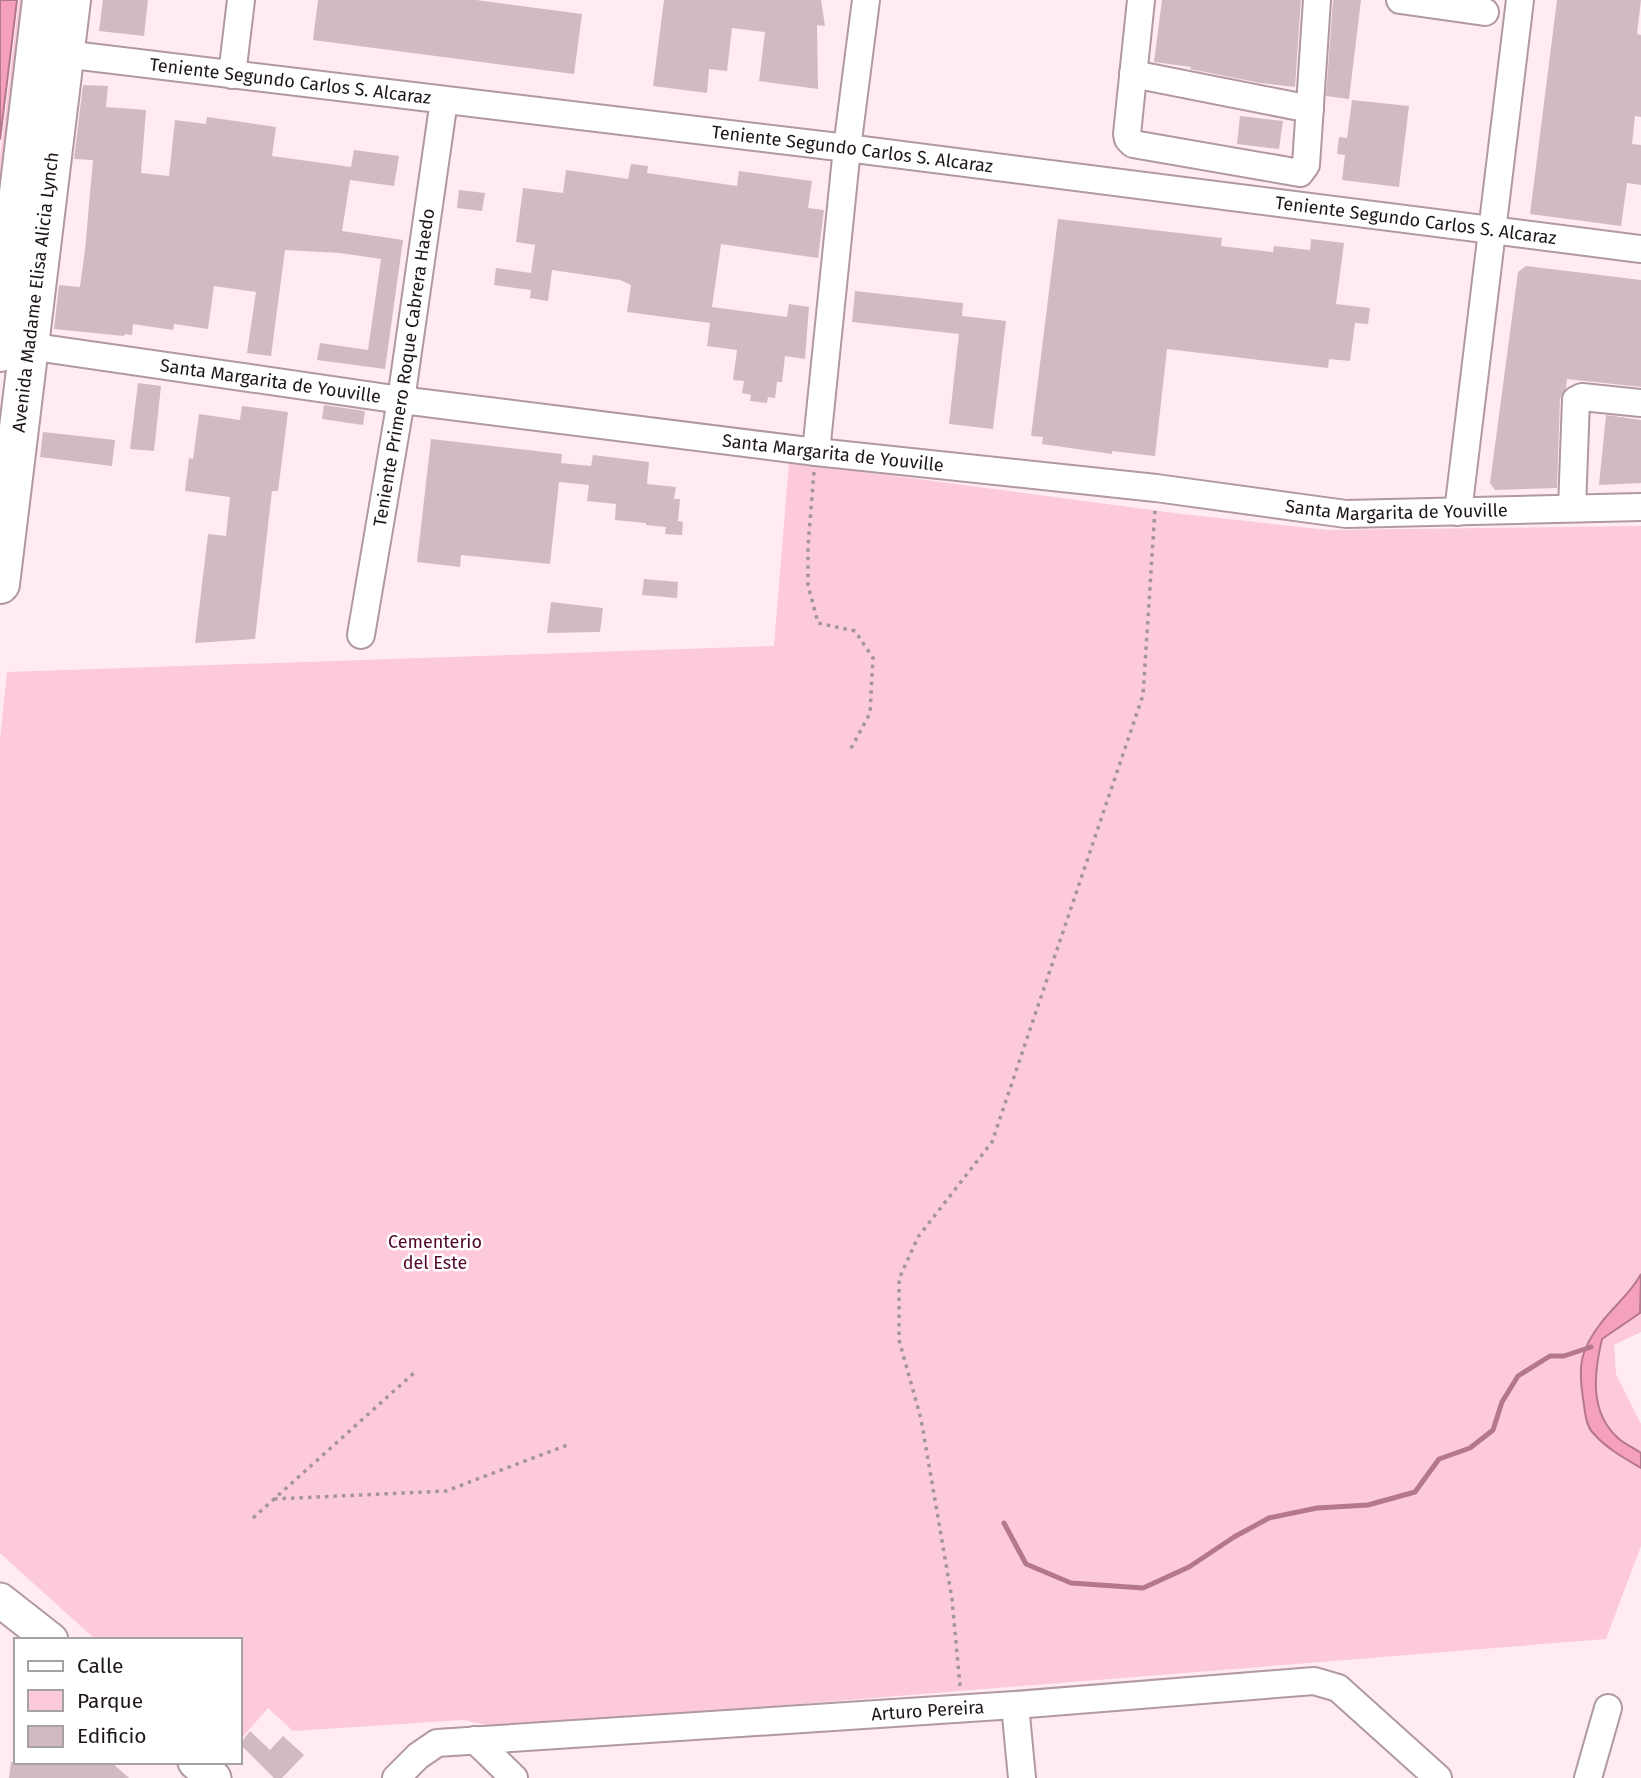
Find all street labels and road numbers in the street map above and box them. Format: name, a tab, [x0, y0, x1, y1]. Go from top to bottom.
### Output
street label: Teniente Segundo Carlos S. Alcaraz	[149, 53, 432, 109]
street label: Teniente Segundo Carlos S. Alcaraz	[710, 121, 994, 177]
street label: Avenida Madame Elisa Alicia Lynch	[8, 151, 63, 434]
street label: Teniente Segundo Carlos S. Alcaraz	[1274, 192, 1558, 249]
street label: Teniente Primero Roque Cabrera Haedo	[369, 207, 439, 528]
street label: Santa Margarita de Youville	[159, 354, 382, 408]
street label: Santa Margarita de Youville	[721, 429, 945, 476]
street label: Santa Margarita de Youville	[1284, 495, 1508, 525]
street label: Arturo Pereira	[871, 1696, 985, 1725]

